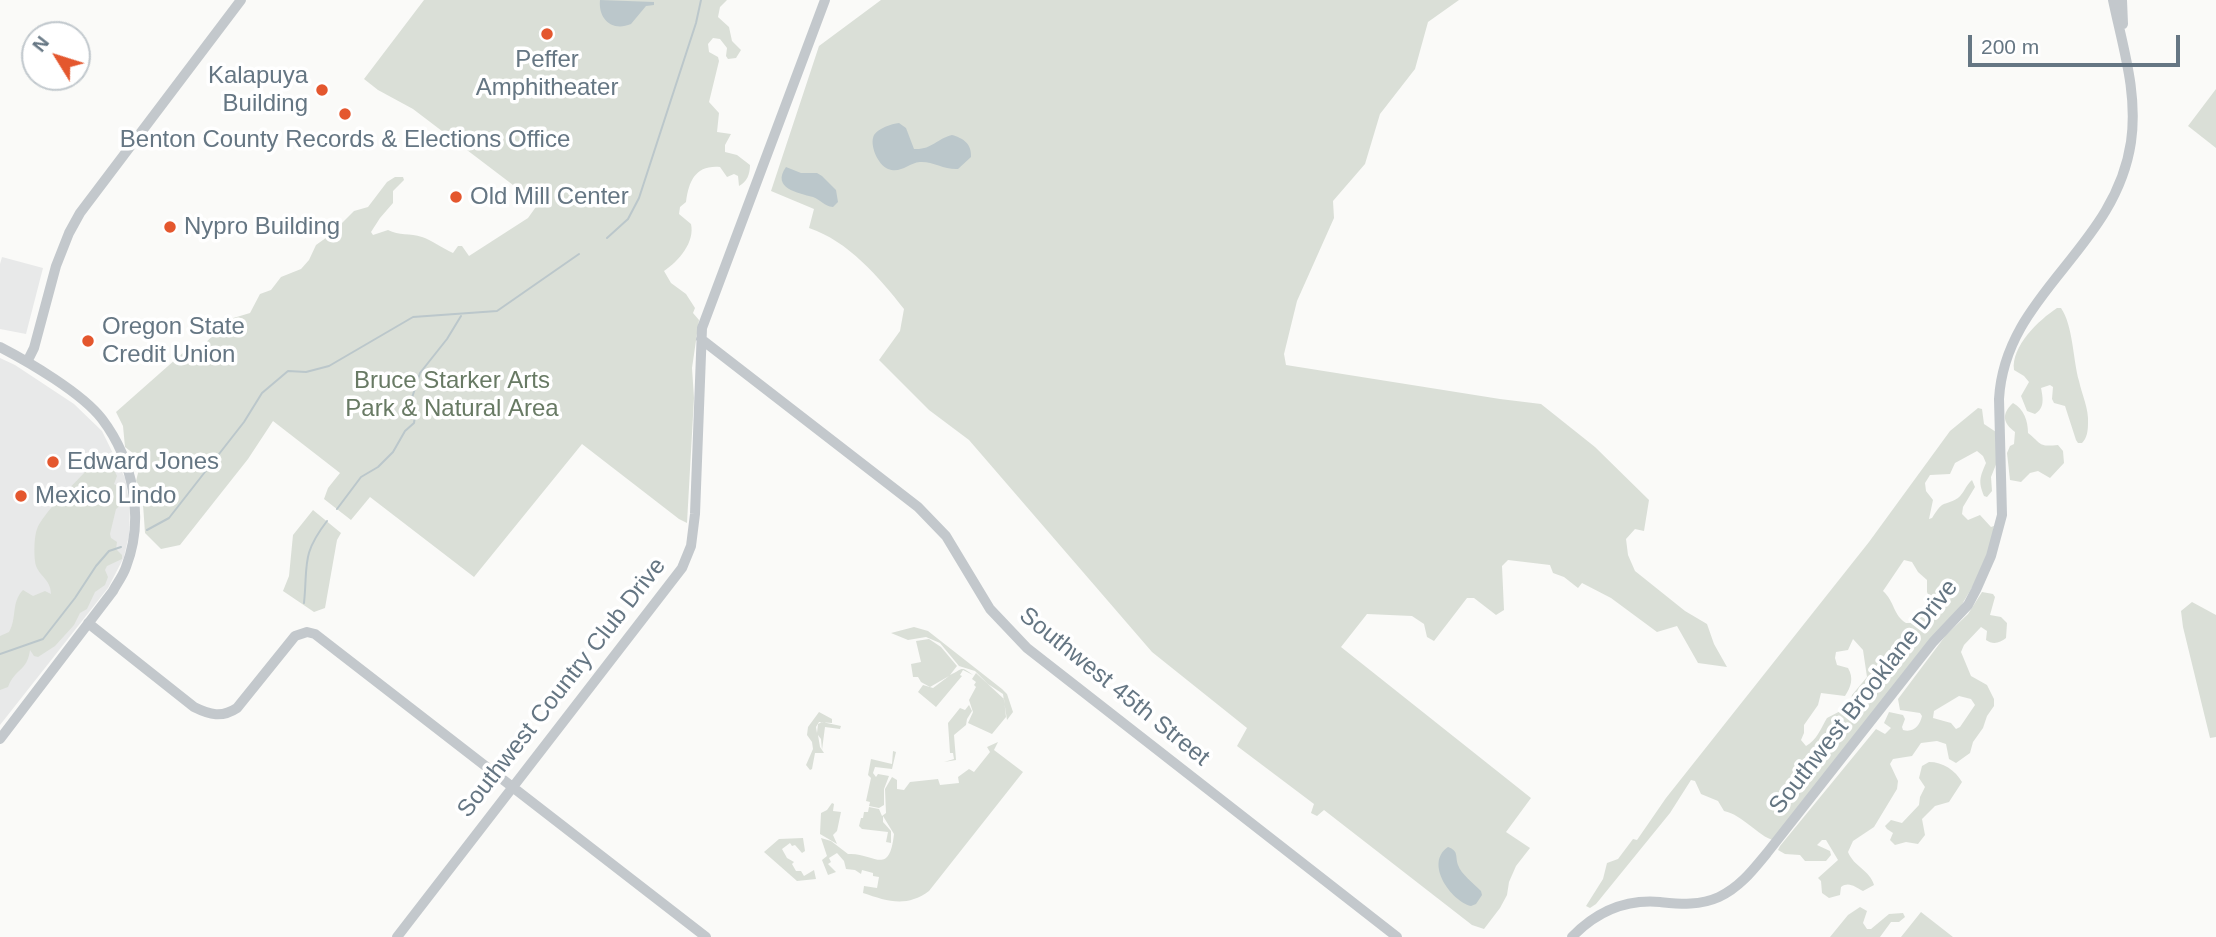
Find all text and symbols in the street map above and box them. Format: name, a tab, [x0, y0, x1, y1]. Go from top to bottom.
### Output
north arrow	[21, 21, 91, 91]
scale bar	[1971, 21, 2183, 65]
marker: Peffer Amphitheater	[539, 26, 555, 42]
text: N	[28, 32, 53, 56]
text: 200 m	[1981, 35, 2039, 58]
place label: Peffer Amphitheater	[476, 46, 618, 102]
place label: Kalapuya Building	[208, 62, 308, 118]
marker: Kalapuya Building	[314, 82, 330, 98]
marker: Benton County Records & Elections Office	[337, 106, 353, 122]
place label: Benton County Records & Elections Office	[120, 126, 570, 154]
place label: Old Mill Center	[470, 183, 629, 211]
marker: Old Mill Center	[448, 189, 464, 205]
place label: Nypro Building	[184, 213, 340, 241]
marker: Nypro Building	[162, 219, 178, 235]
place label: Oregon State Credit Union	[102, 313, 245, 369]
marker: Oregon State Credit Union	[80, 333, 96, 349]
park label: Bruce Starker Arts Park & Natural Area	[345, 367, 559, 423]
place label: Edward Jones	[67, 448, 219, 476]
marker: Edward Jones	[45, 454, 61, 470]
place label: Mexico Lindo	[35, 482, 176, 510]
marker: Mexico Lindo	[13, 488, 29, 504]
street label: Southwest Country Club Drive	[452, 552, 672, 824]
street label: Southwest Brooklane Drive	[1764, 574, 1964, 820]
street label: Southwest 45th Street	[1013, 602, 1215, 772]

